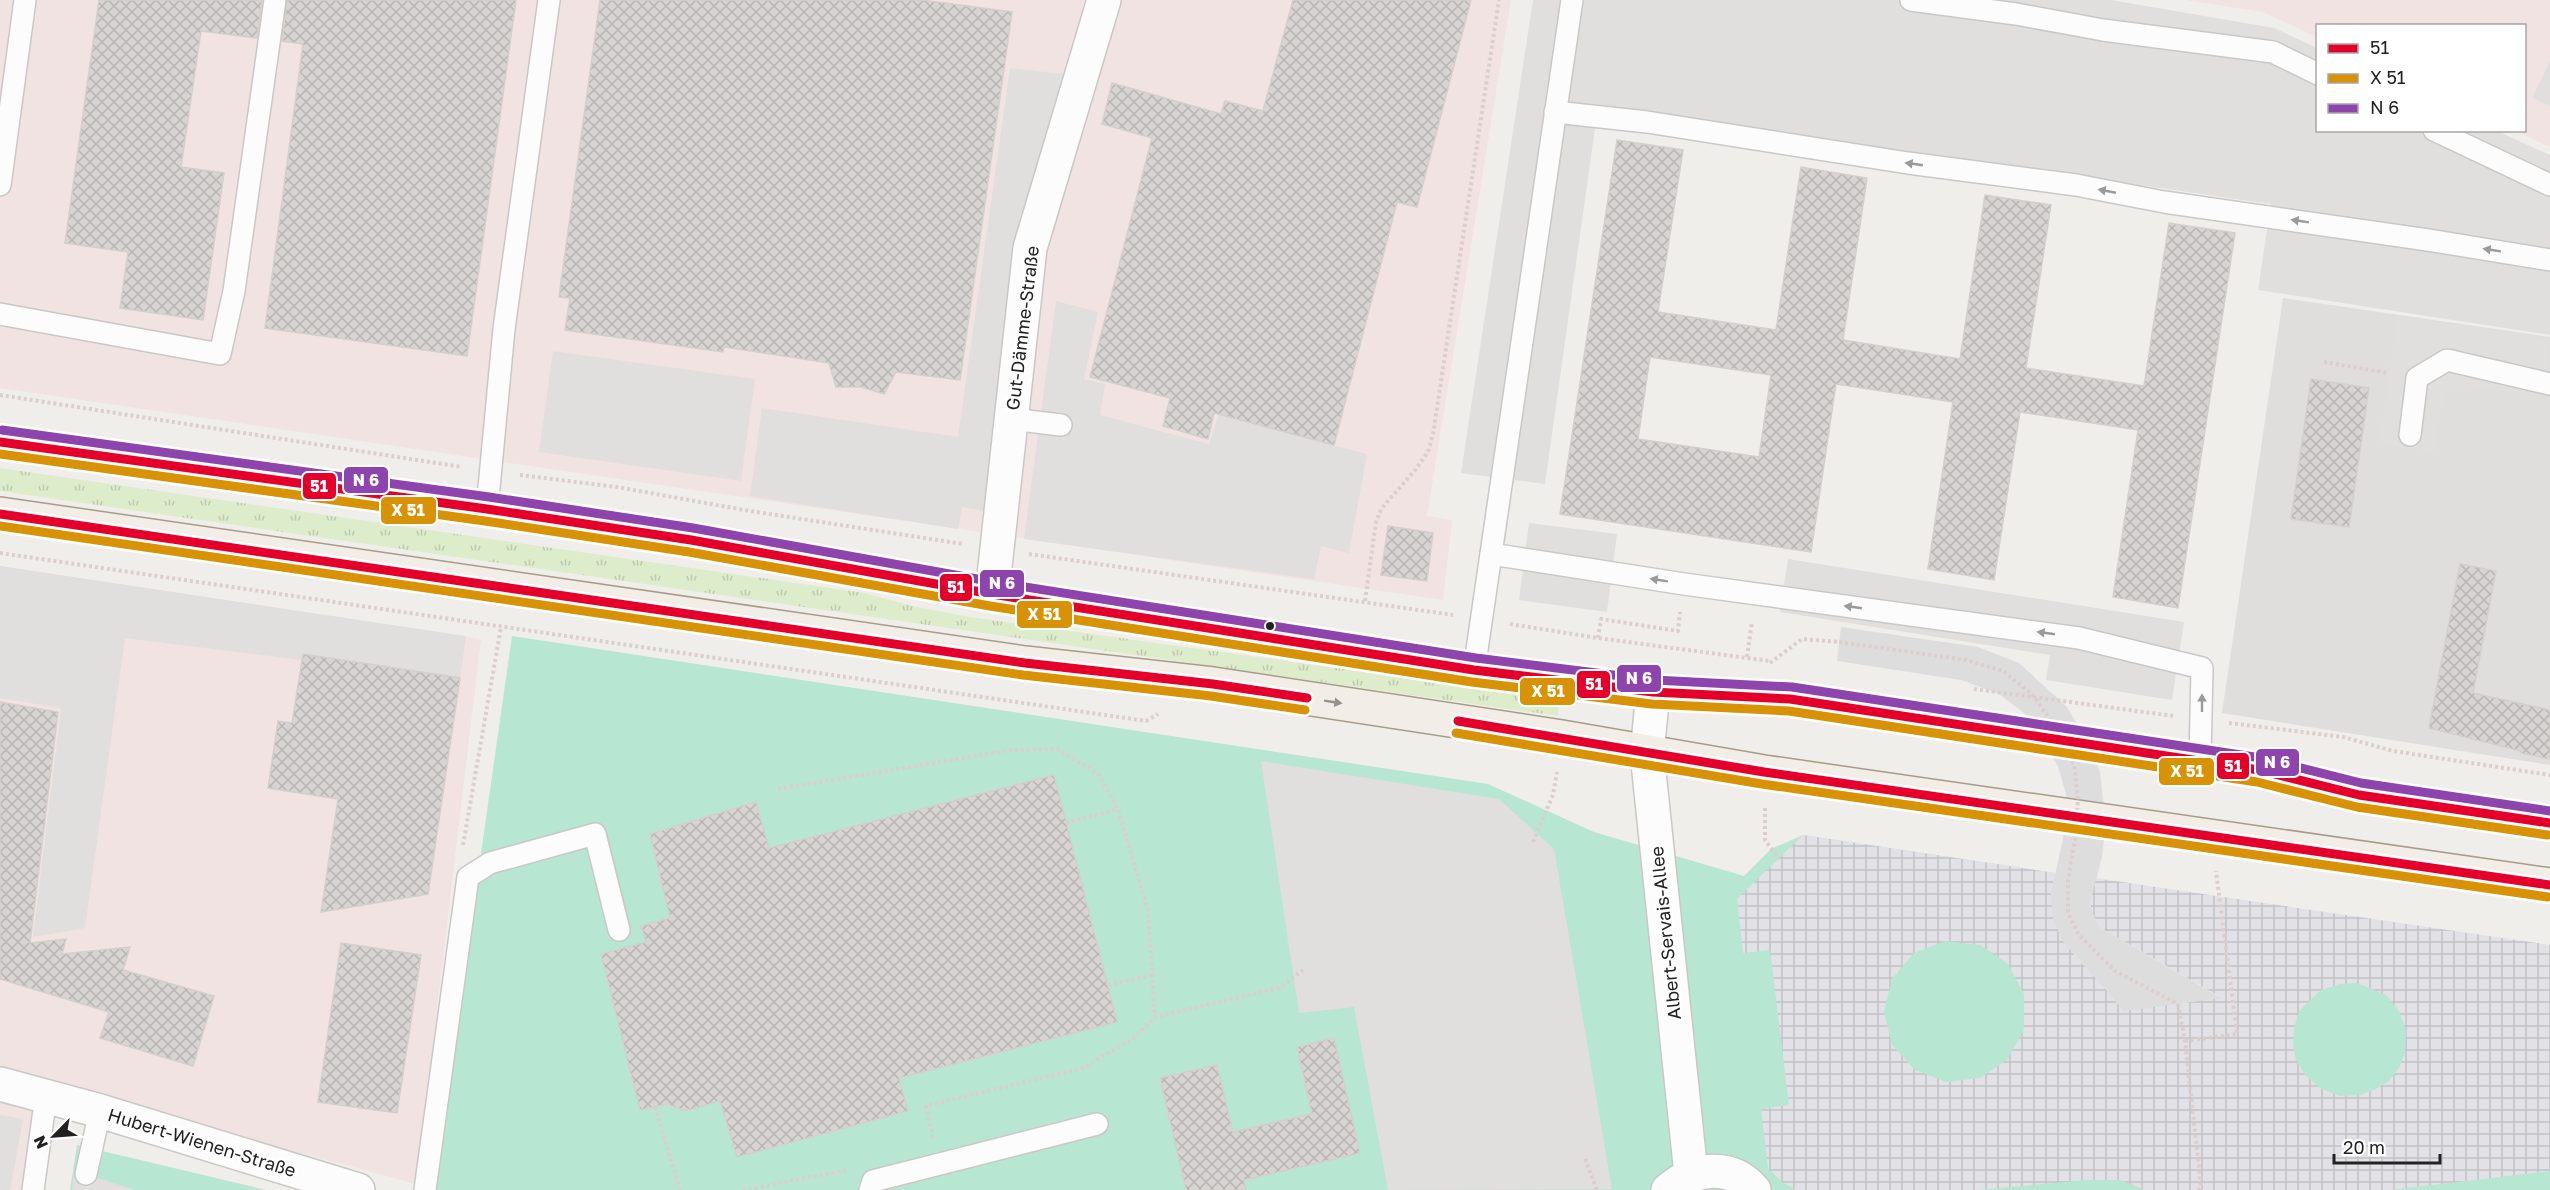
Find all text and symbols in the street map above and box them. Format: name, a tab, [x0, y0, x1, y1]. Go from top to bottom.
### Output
legend	[2316, 24, 2526, 132]
text: 51	[2370, 36, 2389, 58]
text: X 51	[2370, 66, 2406, 88]
text: N 6	[2370, 96, 2399, 118]
one-way arrow	[1904, 160, 1923, 169]
one-way arrow	[2097, 186, 2116, 195]
one-way arrow	[2290, 217, 2309, 226]
street label: Gut-Dämme-Straße	[1001, 245, 1043, 411]
one-way arrow	[2483, 245, 2502, 254]
line badge: N 6	[343, 466, 389, 494]
text: N 6	[353, 470, 379, 490]
line badge: 51	[302, 472, 337, 500]
text: 51	[310, 476, 328, 496]
line badge: X 51	[380, 496, 437, 525]
text: X 51	[391, 500, 425, 520]
line badge: N 6	[979, 569, 1025, 598]
line badge: 51	[939, 573, 973, 602]
text: N 6	[989, 573, 1015, 593]
one-way arrow	[1650, 575, 1669, 584]
text: 51	[947, 577, 965, 597]
line badge: X 51	[1016, 600, 1073, 629]
one-way arrow	[1843, 602, 1862, 612]
text: X 51	[1027, 604, 1061, 624]
unlabelled marker	[1264, 620, 1276, 632]
one-way arrow	[2036, 629, 2055, 638]
line badge: N 6	[1616, 664, 1662, 693]
text: N 6	[1626, 668, 1652, 688]
line badge: 51	[1576, 670, 1611, 699]
text: 51	[1585, 674, 1603, 694]
line badge: X 51	[1519, 677, 1576, 706]
text: X 51	[1531, 681, 1565, 701]
one-way arrow	[2197, 693, 2207, 712]
one-way arrow	[1324, 698, 1343, 707]
line badge: N 6	[2255, 748, 2300, 777]
line badge: 51	[2216, 752, 2250, 780]
text: N 6	[2264, 752, 2290, 772]
text: 51	[2224, 756, 2242, 776]
line badge: X 51	[2158, 757, 2215, 786]
text: X 51	[2170, 761, 2204, 781]
street label: Albert-Servais-Allee	[1645, 845, 1685, 1021]
street label: Hubert-Wienen-Straße	[105, 1103, 299, 1181]
north arrow	[24, 1106, 84, 1166]
scale bar	[2334, 1127, 2440, 1165]
text: N	[29, 1133, 52, 1152]
text: 20 m	[2343, 1136, 2385, 1158]

